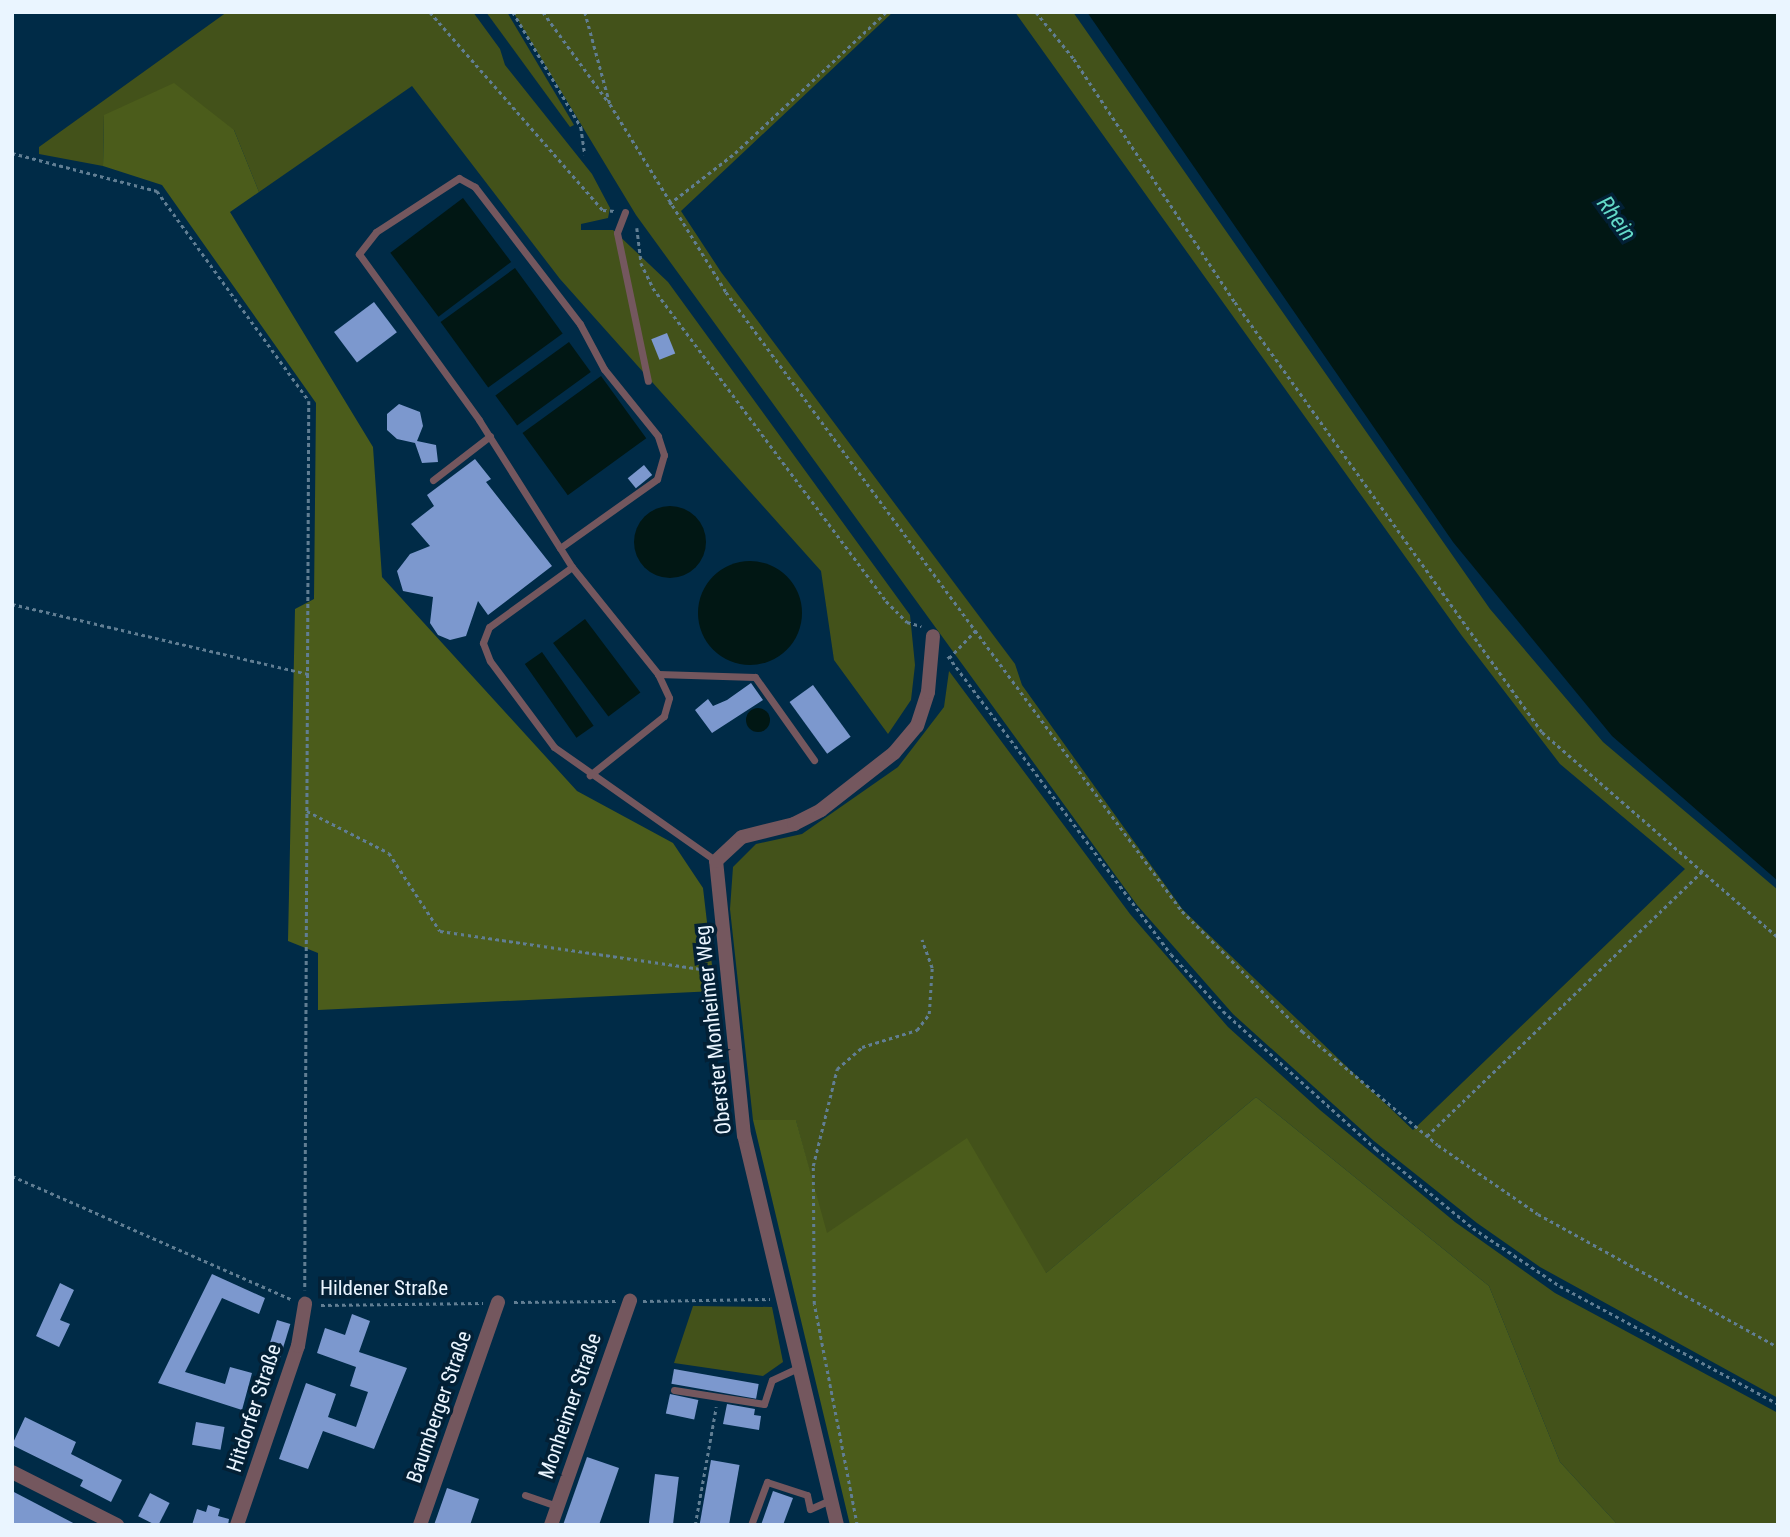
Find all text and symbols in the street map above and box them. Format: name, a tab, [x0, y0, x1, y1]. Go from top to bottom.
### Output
water label: Rhein	[1590, 191, 1642, 247]
street label: Oberster Monheimer Weg	[689, 924, 737, 1136]
street label: Hildener Straße	[320, 1275, 448, 1301]
street label: Baumberger Straße	[401, 1328, 477, 1486]
street label: Monheimer Straße	[533, 1330, 607, 1482]
street label: Hitdorfer Straße	[221, 1341, 287, 1475]

